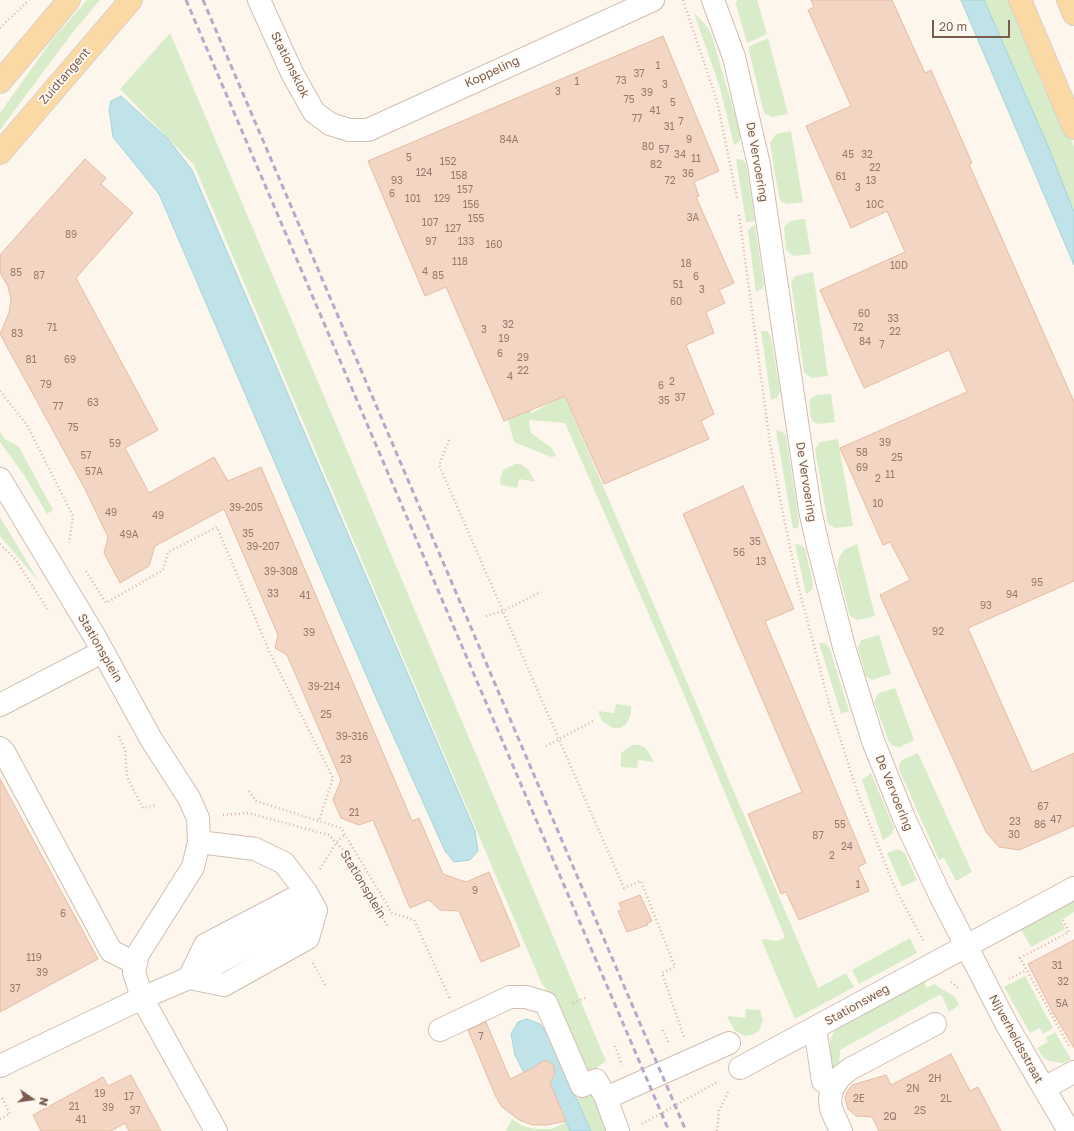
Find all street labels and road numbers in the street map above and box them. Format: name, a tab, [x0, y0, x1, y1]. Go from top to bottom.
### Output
street label: Stationsklok	[268, 29, 312, 101]
street label: Zuidtangent	[37, 45, 93, 107]
street label: Koppeling	[462, 53, 522, 91]
street label: De Vervoering	[743, 121, 771, 203]
street label: De Vervoering	[793, 441, 819, 523]
street label: Stationsplein	[75, 611, 125, 685]
street label: De Vervoering	[872, 753, 916, 833]
street label: Stationsplein	[337, 847, 389, 921]
street label: Stationsweg	[822, 981, 892, 1029]
street label: Nijverheidsstraat	[986, 992, 1046, 1086]

